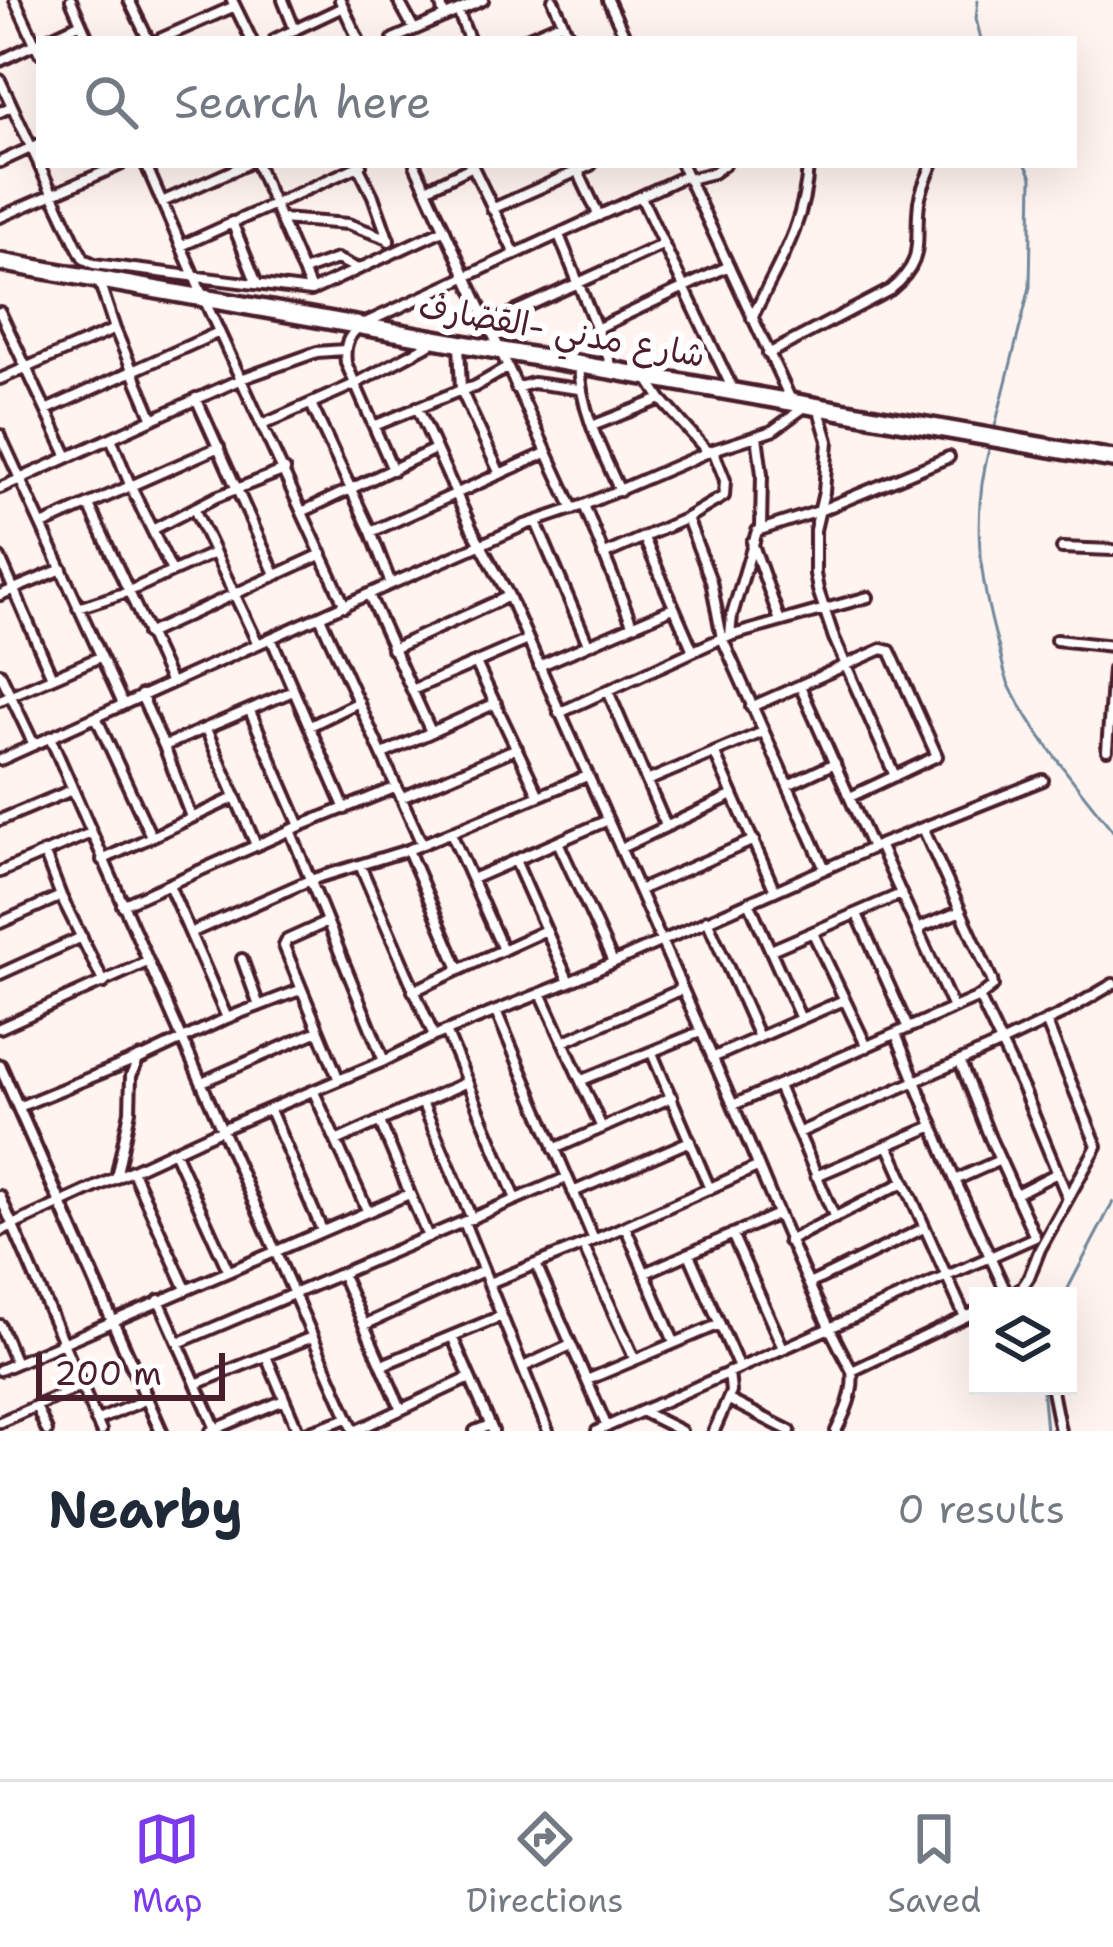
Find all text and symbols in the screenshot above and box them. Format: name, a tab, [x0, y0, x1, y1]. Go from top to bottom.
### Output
search box	[36, 36, 1077, 168]
icon: search	[78, 69, 144, 135]
text: Search here	[174, 72, 431, 132]
street label: شارع مدني -القضارف	[414, 283, 709, 385]
map controls	[969, 1287, 1077, 1395]
button: layers	[969, 1287, 1077, 1395]
scale bar	[36, 1347, 225, 1400]
text: 200 m	[54, 1351, 162, 1396]
text: Nearby	[48, 1475, 243, 1543]
text: 0 results	[898, 1483, 1065, 1535]
tab: Map	[132, 1806, 203, 1923]
tab: Directions	[466, 1806, 624, 1923]
tab: Saved	[887, 1806, 981, 1923]

